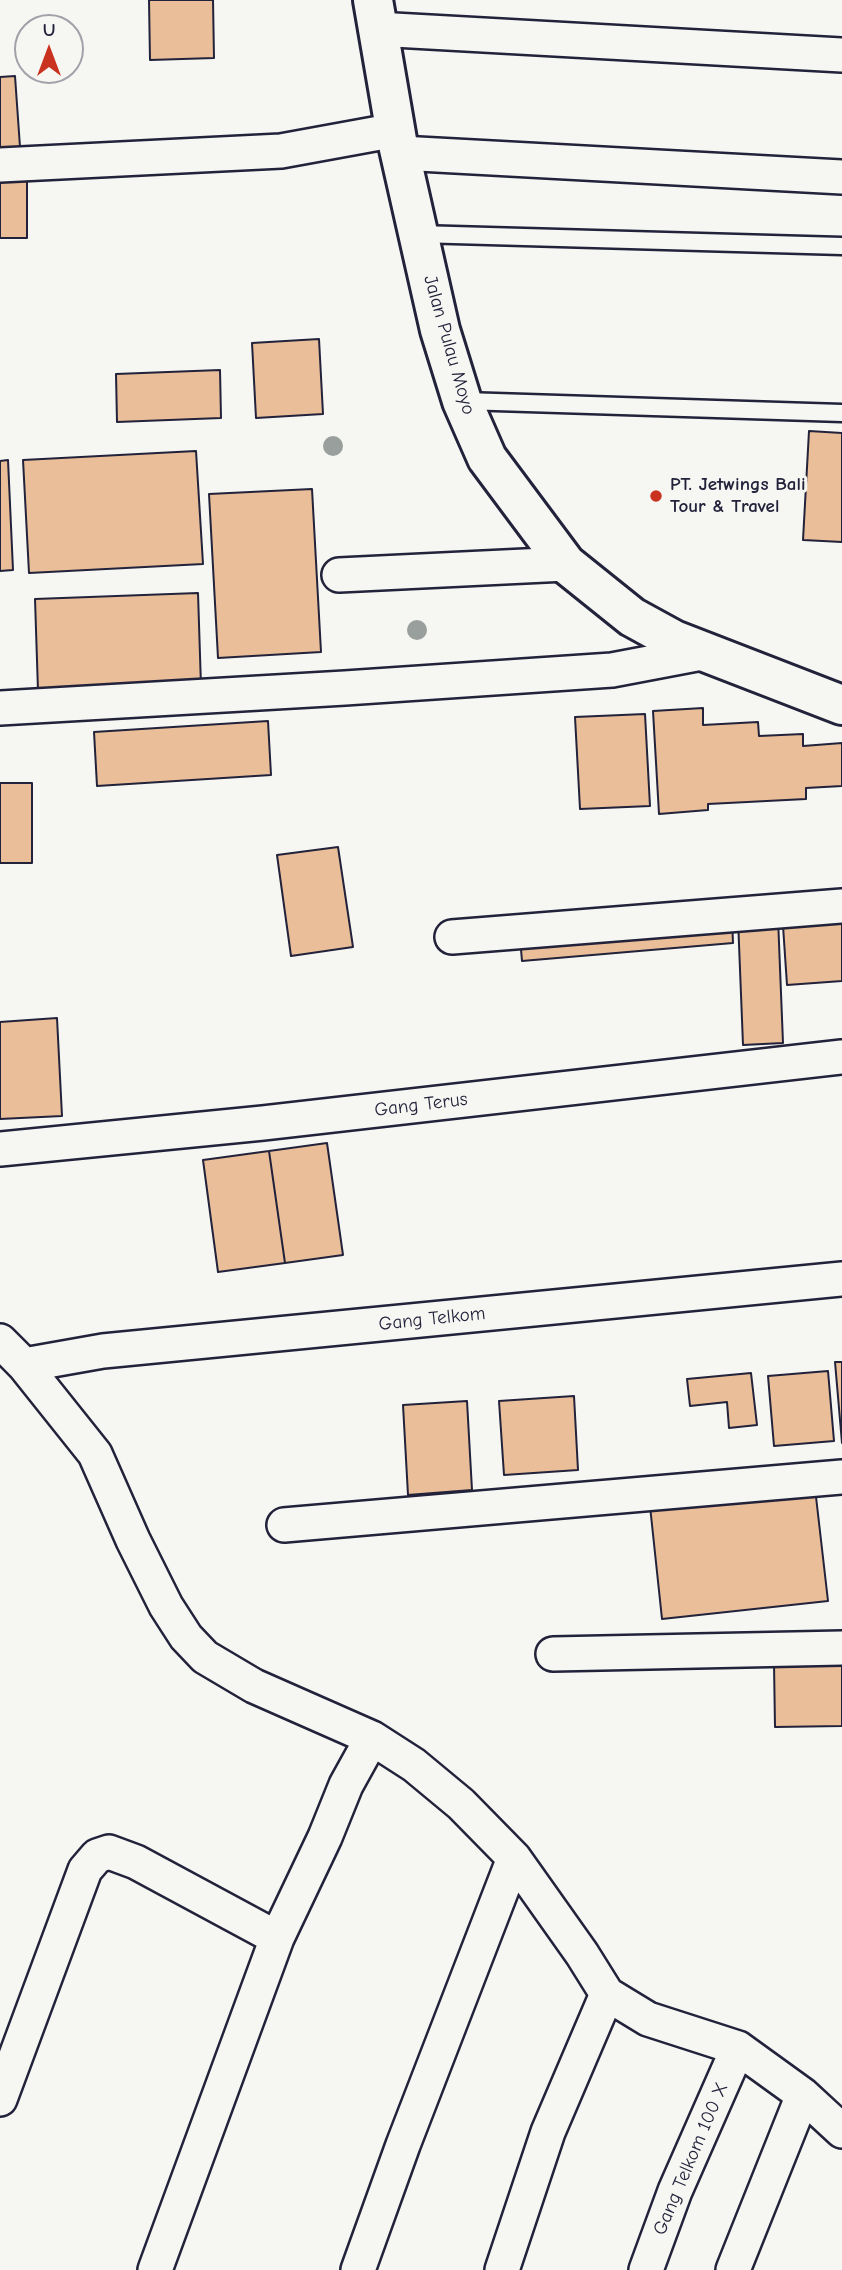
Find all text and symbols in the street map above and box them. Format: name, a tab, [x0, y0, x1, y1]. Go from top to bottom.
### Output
north arrow	[14, 14, 84, 84]
text: U	[43, 19, 55, 41]
street label: Jalan Pulau Moyo	[418, 273, 480, 417]
place label: PT. Jetwings Bali Tour & Travel	[670, 474, 806, 518]
marker: PT. Jetwings Bali Tour & Travel	[648, 488, 664, 504]
street label: Gang Terus	[373, 1088, 469, 1122]
street label: Gang Telkom	[378, 1302, 486, 1336]
street label: Gang Telkom 100 X	[649, 2079, 733, 2239]

